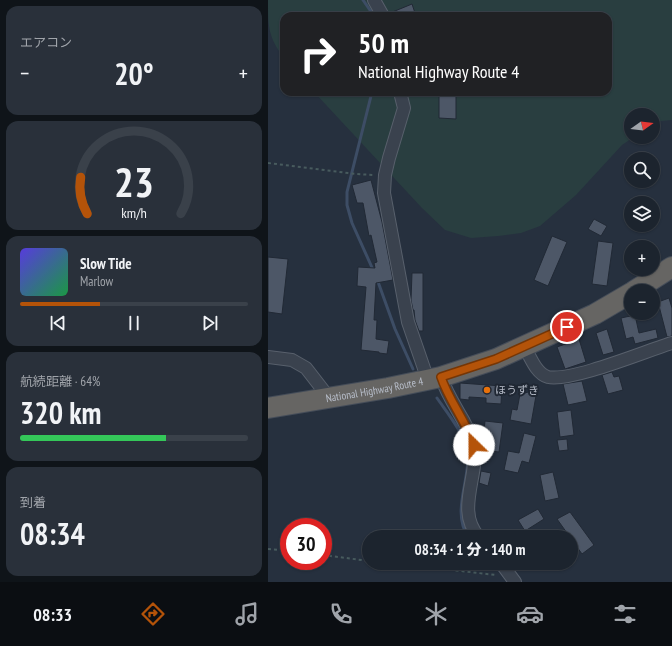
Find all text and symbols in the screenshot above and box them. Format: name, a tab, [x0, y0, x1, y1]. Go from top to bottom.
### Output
text: 50 m	[358, 24, 409, 61]
icon: right	[292, 28, 344, 80]
text: エアコン	[20, 34, 72, 51]
text: 20°	[114, 54, 154, 93]
text: −	[20, 59, 29, 87]
text: +	[239, 59, 248, 87]
text: National Highway Route 4	[358, 60, 519, 83]
north arrow	[624, 108, 660, 144]
map controls	[624, 108, 660, 320]
button: search	[624, 152, 660, 188]
text: 23	[114, 155, 154, 208]
button: layers	[624, 196, 660, 232]
text: km/h	[121, 202, 147, 221]
button: +	[624, 240, 660, 276]
text: Slow Tide	[80, 254, 132, 273]
text: Marlow	[80, 273, 113, 290]
button: −	[624, 284, 660, 320]
pin	[550, 310, 584, 344]
icon: previous	[47, 312, 69, 334]
icon: pause	[123, 312, 145, 334]
icon: next	[199, 312, 221, 334]
icon: arrive	[556, 316, 578, 338]
text: 航続距離 · 64%	[20, 373, 100, 390]
street label: National Highway Route 4	[325, 374, 424, 405]
place label: ほうずき	[495, 383, 539, 397]
marker: ほうずき	[482, 385, 492, 395]
text: 320 km	[20, 393, 101, 432]
position arrow	[453, 424, 495, 466]
text: 到着	[20, 494, 46, 511]
text: 08:34	[20, 514, 85, 553]
speed limit sign: 30	[280, 518, 332, 570]
text: 08:34 · 1 分 · 140 m	[415, 540, 525, 559]
icon: directions	[139, 600, 167, 628]
icon: music	[233, 600, 261, 628]
icon: phone	[327, 600, 355, 628]
icon: climate	[422, 600, 450, 628]
icon: car	[516, 600, 544, 628]
icon: filters	[611, 600, 639, 628]
text: 08:33	[33, 603, 72, 626]

